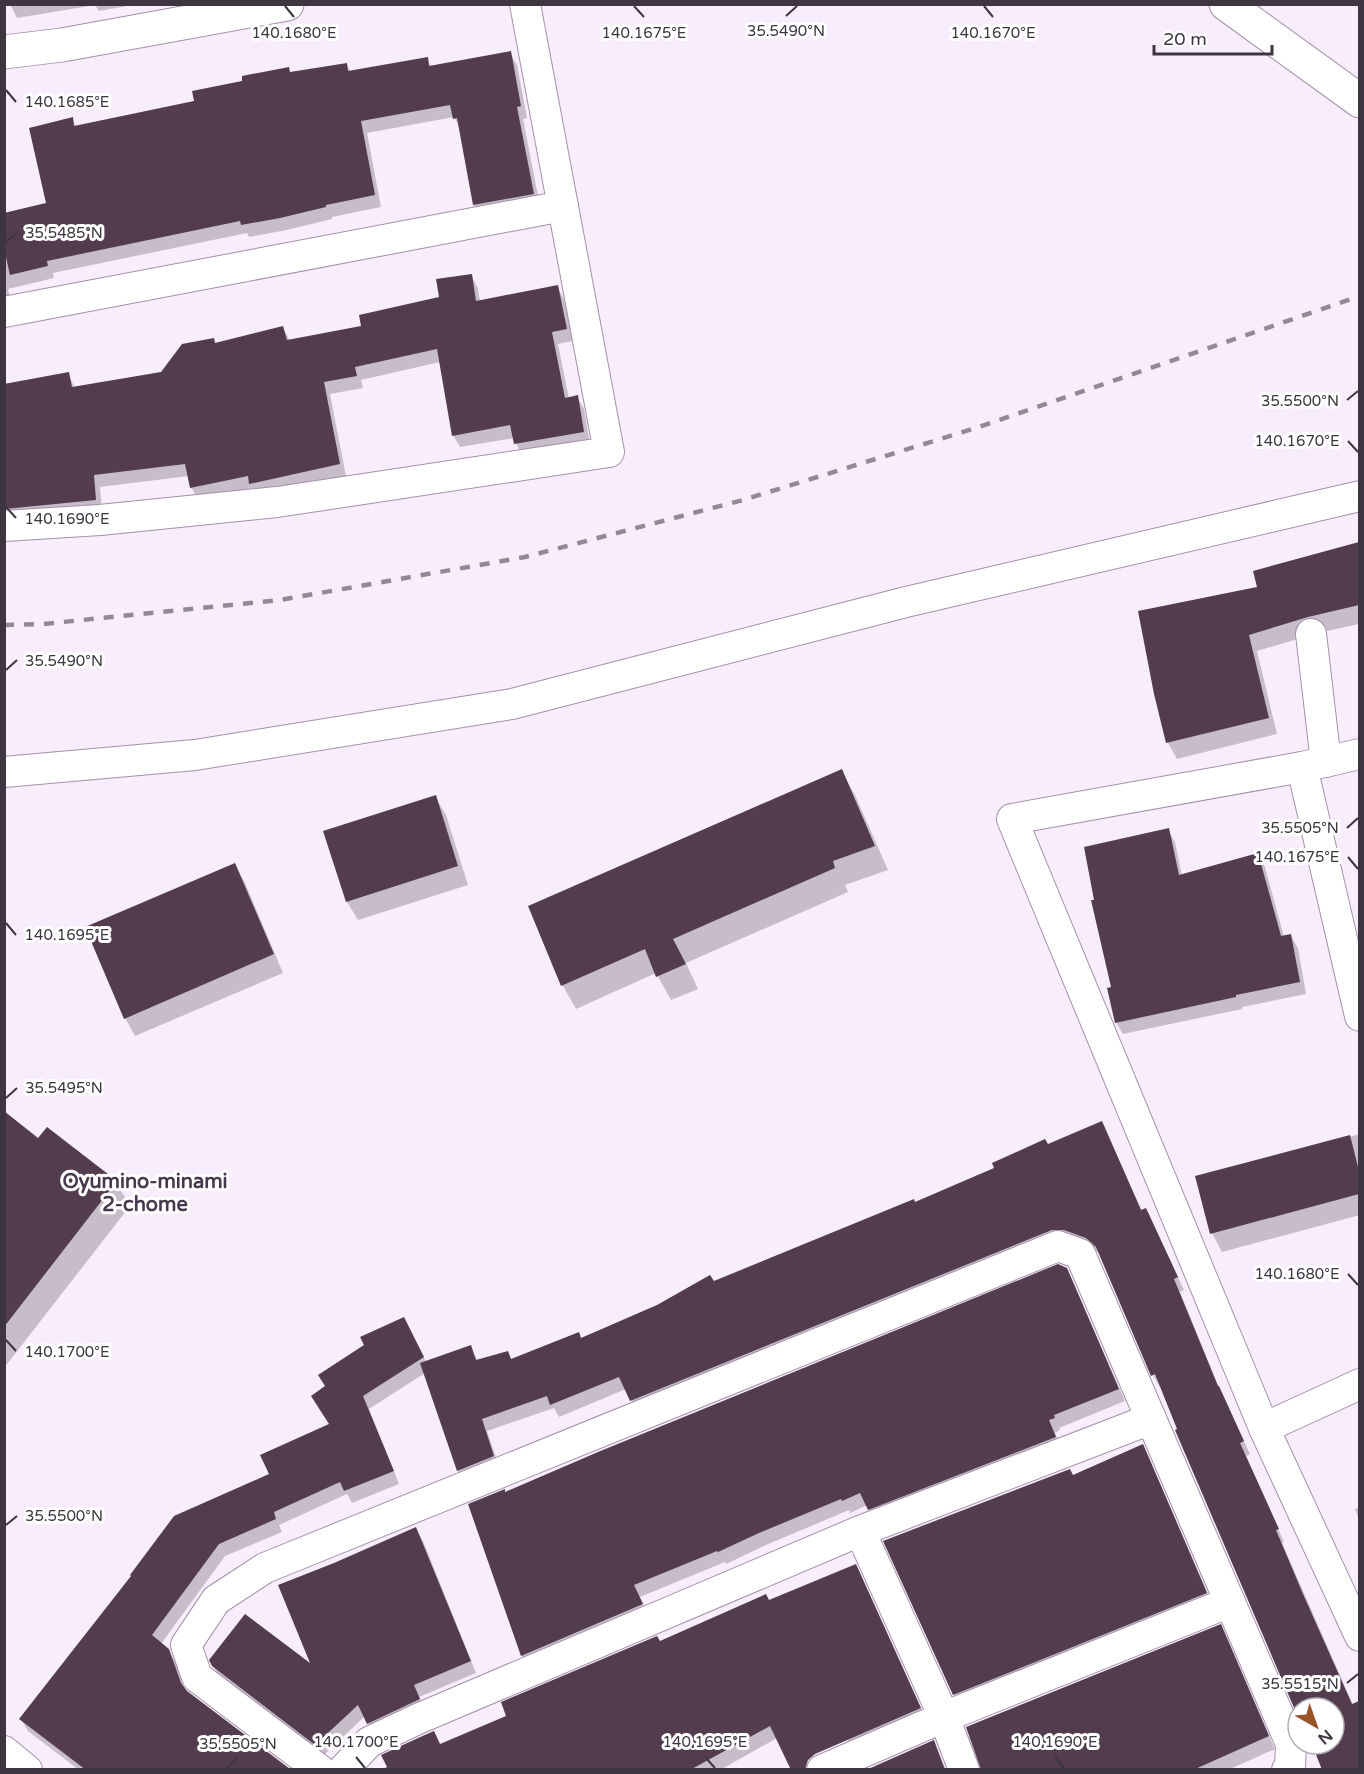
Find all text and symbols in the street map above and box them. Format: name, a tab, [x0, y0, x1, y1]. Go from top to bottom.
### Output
scale bar	[1154, 18, 1272, 56]
text: 35.5490°N	[747, 22, 825, 40]
text: 140.1680°E	[251, 24, 337, 42]
text: 140.1675°E	[602, 24, 686, 42]
text: 140.1670°E	[950, 24, 1036, 42]
text: 20 m	[1163, 28, 1207, 50]
text: 140.1685°E	[25, 93, 109, 111]
text: 35.5485°N	[25, 224, 103, 242]
text: 35.5500°N	[1261, 392, 1339, 410]
text: 140.1670°E	[1254, 432, 1340, 450]
text: 140.1690°E	[24, 510, 110, 528]
text: 35.5490°N	[25, 652, 103, 670]
text: 35.5505°N	[1261, 819, 1339, 837]
text: 140.1675°E	[1255, 848, 1339, 866]
text: 140.1695°E	[25, 926, 109, 944]
text: 35.5495°N	[25, 1079, 103, 1097]
district label: Oyumino-minami 2-chome	[62, 1170, 228, 1217]
text: 140.1680°E	[1254, 1265, 1340, 1283]
text: 140.1700°E	[24, 1343, 110, 1361]
text: 35.5500°N	[25, 1507, 103, 1525]
text: 35.5515°N	[1261, 1675, 1339, 1693]
north arrow	[1286, 1696, 1346, 1756]
text: N	[1314, 1725, 1336, 1749]
text: 140.1700°E	[313, 1733, 399, 1751]
text: 140.1695°E	[663, 1733, 747, 1751]
text: 140.1690°E	[1012, 1733, 1098, 1751]
text: 35.5505°N	[199, 1735, 277, 1753]

